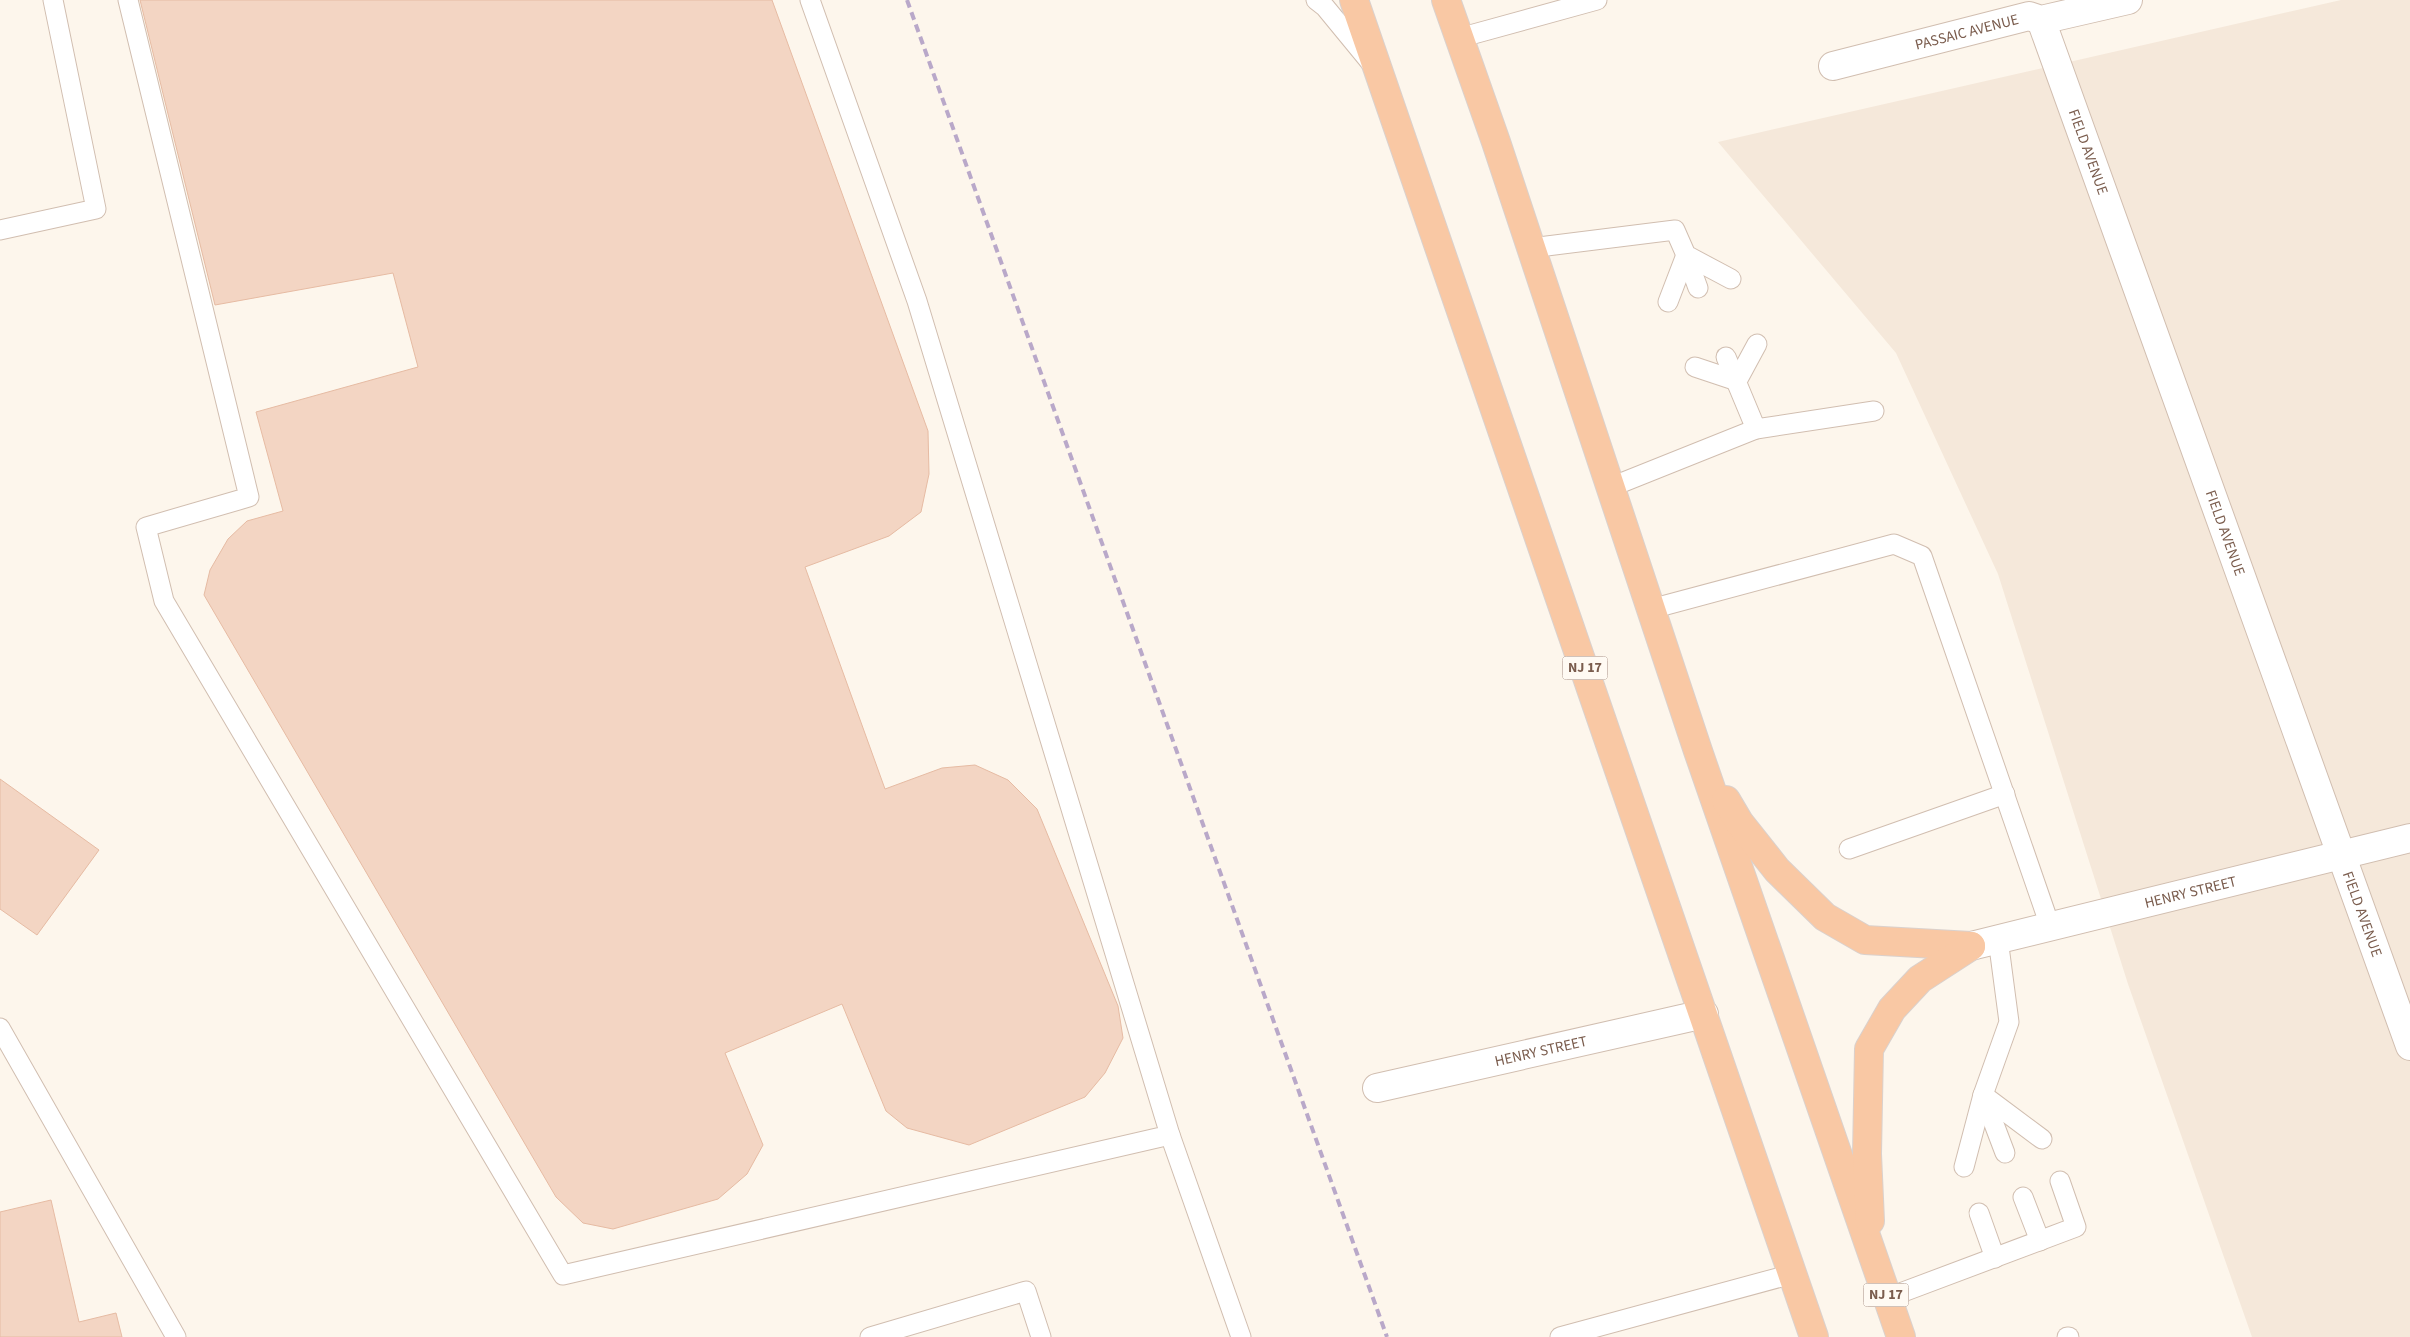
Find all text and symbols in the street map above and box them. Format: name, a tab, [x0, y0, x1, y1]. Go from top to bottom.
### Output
street label: PASSAIC AVENUE	[1913, 9, 2021, 55]
street label: FIELD AVENUE	[2063, 106, 2113, 198]
street label: FIELD AVENUE	[2200, 487, 2251, 579]
road number: NJ 17	[1562, 656, 1608, 680]
street label: FIELD AVENUE	[2337, 868, 2388, 960]
street label: HENRY STREET	[2142, 871, 2239, 913]
street label: HENRY STREET	[1493, 1030, 1589, 1072]
road number: NJ 17	[1864, 1284, 1908, 1306]

